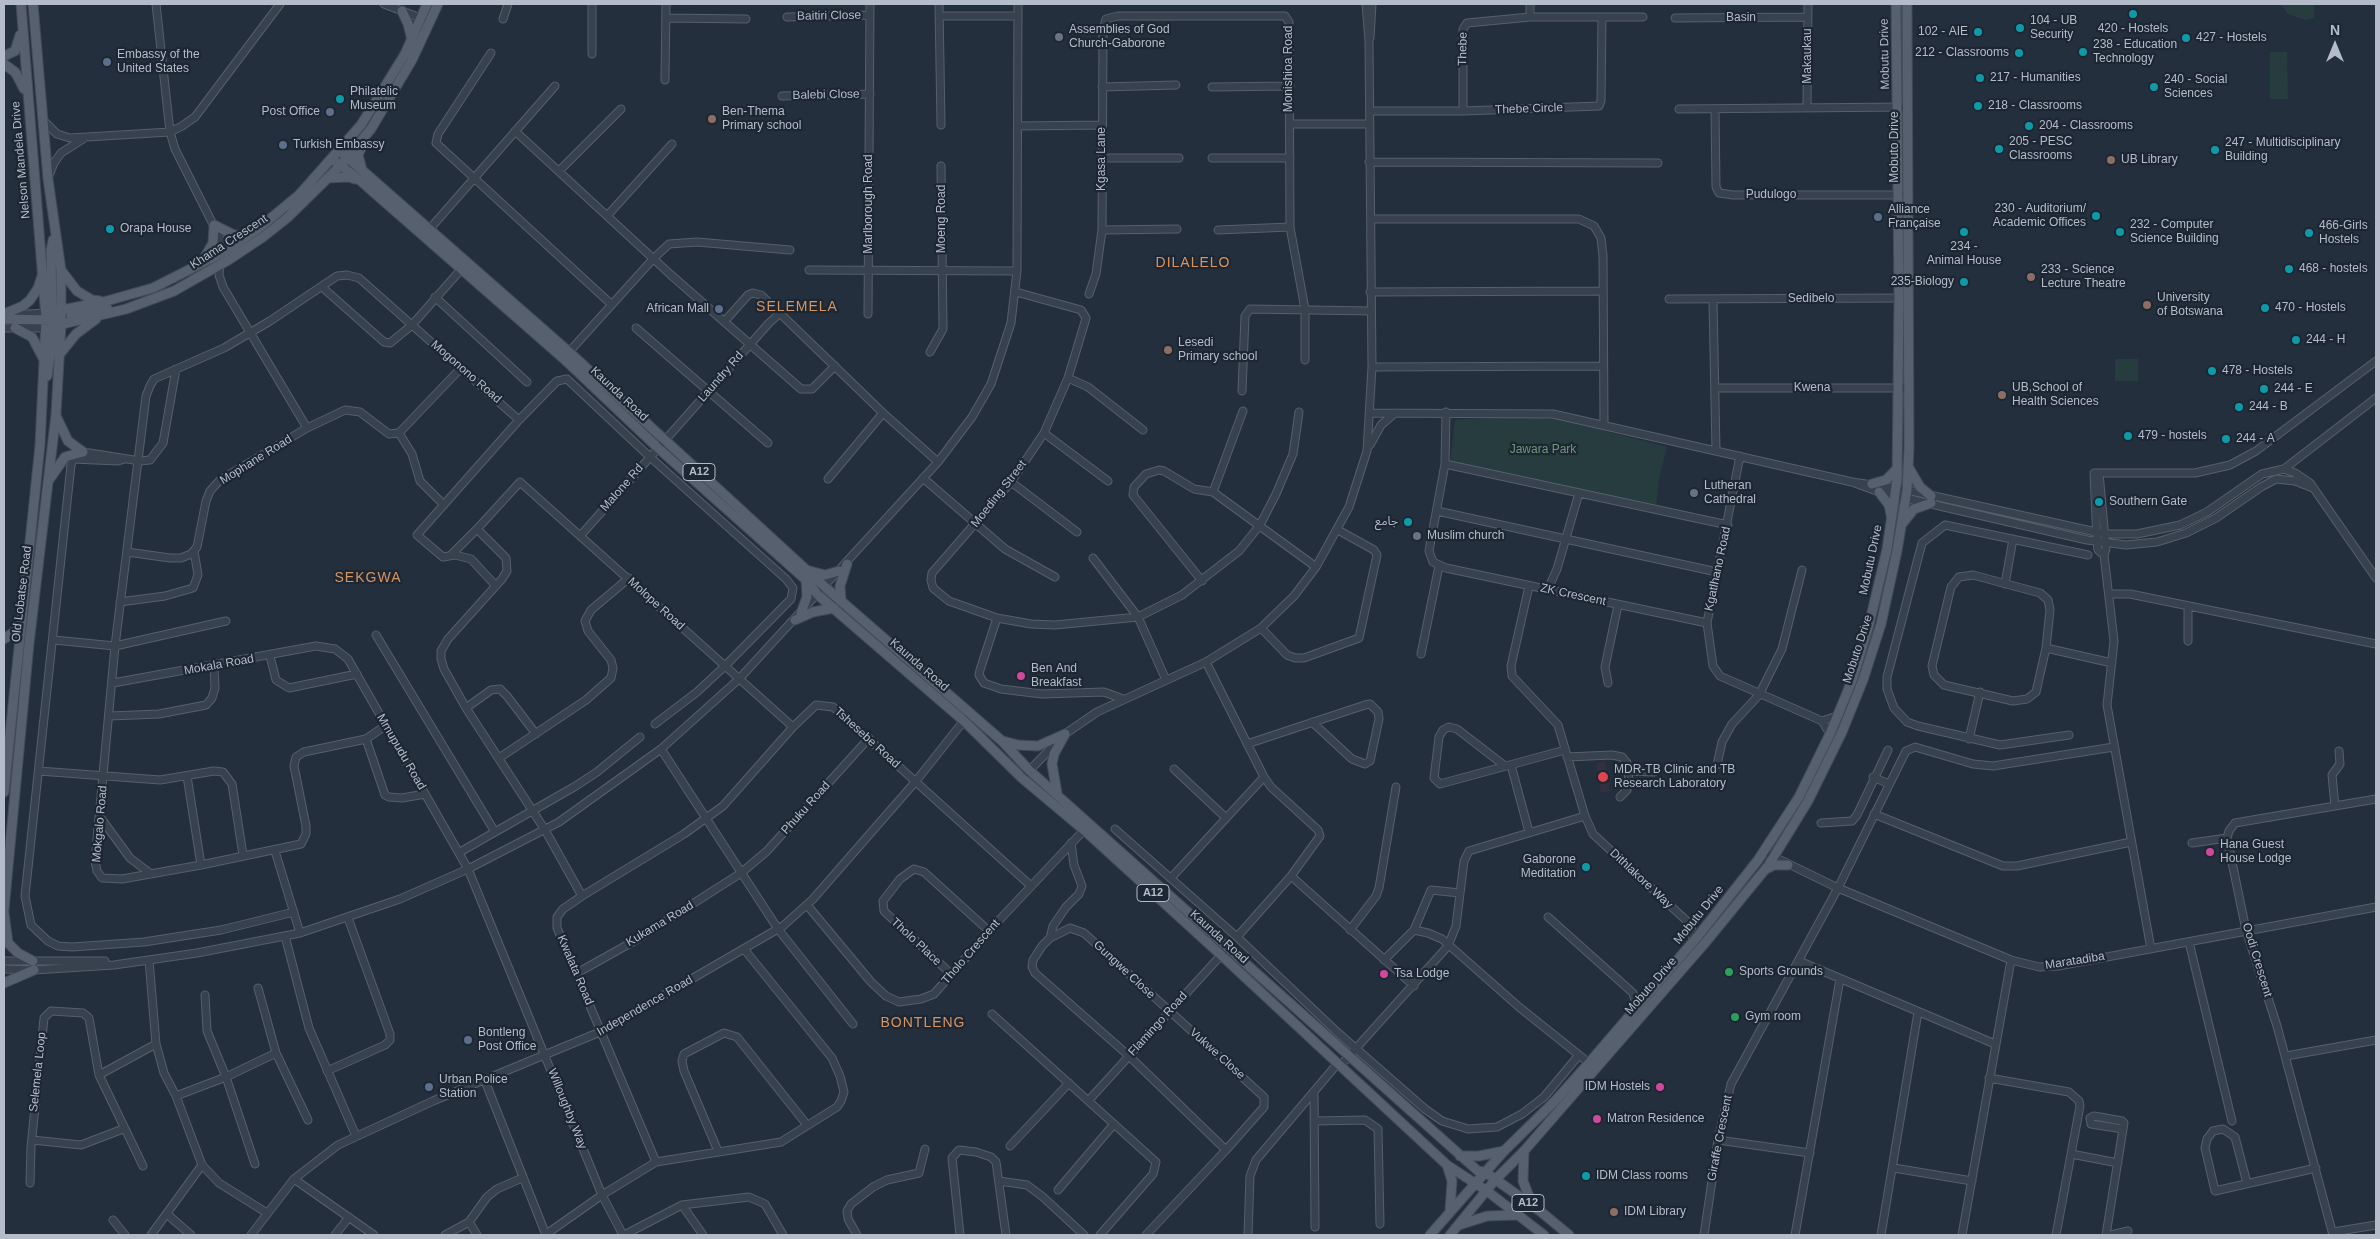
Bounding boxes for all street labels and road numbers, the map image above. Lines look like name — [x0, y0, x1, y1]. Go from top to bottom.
street label: Baitiri Close — [797, 8, 861, 24]
street label: Basin — [1726, 11, 1756, 25]
street label: Mobutu Drive — [1877, 18, 1893, 90]
street label: Monishioa Road — [1282, 26, 1296, 112]
street label: Makaukau — [1801, 28, 1815, 84]
street label: Thebe — [1456, 32, 1470, 66]
street label: Balebi Close — [792, 87, 860, 103]
street label: Nelson Mandela Drive — [9, 101, 33, 219]
street label: Thebe Circle — [1495, 101, 1563, 117]
street label: Mobuto Drive — [1888, 111, 1902, 183]
street label: Kgasa Lane — [1095, 127, 1109, 191]
street label: Marlborough Road — [862, 154, 876, 254]
street label: Moeng Road — [935, 185, 949, 253]
street label: Pudulogo — [1746, 188, 1796, 202]
street label: Khama Crescent — [188, 212, 270, 272]
street label: Sedibelo — [1788, 292, 1834, 306]
street label: Mogonono Road — [428, 337, 504, 407]
street label: Laundry Rd — [695, 349, 747, 405]
street label: Kaunda Road — [587, 364, 651, 424]
street label: Kwena — [1794, 381, 1830, 395]
street label: Mophane Road — [217, 432, 295, 488]
street label: Moeding Street — [968, 458, 1030, 530]
street label: Malone Rd — [598, 461, 646, 515]
road number: A12 — [683, 464, 715, 481]
street label: Mobutu Drive — [1857, 524, 1885, 596]
street label: Kgatlhano Road — [1702, 525, 1734, 613]
street label: Old Lobatse Road — [9, 545, 35, 643]
street label: Molope Road — [625, 575, 687, 633]
street label: ZK Crescent — [1539, 581, 1607, 609]
street label: Mobuto Drive — [1840, 613, 1876, 685]
street label: Kaunda Road — [887, 635, 951, 695]
street label: Mokala Road — [183, 652, 255, 678]
street label: Tshesebe Road — [831, 705, 903, 771]
street label: Mmupudu Road — [373, 711, 429, 793]
street label: Phuku Road — [779, 779, 833, 837]
street label: Mokgalo Road — [89, 785, 111, 863]
street label: Dithlakore Way — [1607, 846, 1675, 912]
street label: Mobutu Drive — [1671, 883, 1727, 947]
road number: A12 — [1137, 884, 1169, 901]
street label: Kukama Road — [624, 898, 696, 950]
street label: Kaunda Road — [1187, 907, 1251, 967]
street label: Tholo Place — [888, 915, 944, 969]
street label: Tholo Crescent — [939, 917, 1003, 987]
street label: Oodi Crescent — [2239, 921, 2275, 999]
street label: Kwalata Road — [554, 933, 596, 1007]
street label: Gungwe Close — [1090, 938, 1158, 1002]
street label: Maratadiba — [2044, 949, 2106, 973]
street label: Mobuto Drive — [1622, 954, 1680, 1018]
street label: Independence Road — [595, 973, 695, 1039]
street label: Flamingo Road — [1125, 989, 1191, 1059]
street label: Vukwe Close — [1186, 1025, 1248, 1083]
street label: Selemela Loop — [27, 1031, 49, 1113]
street label: Willoughby Way — [544, 1067, 590, 1151]
street label: Giraffe Crescent — [1705, 1094, 1735, 1182]
road number: A12 — [1512, 1194, 1544, 1212]

